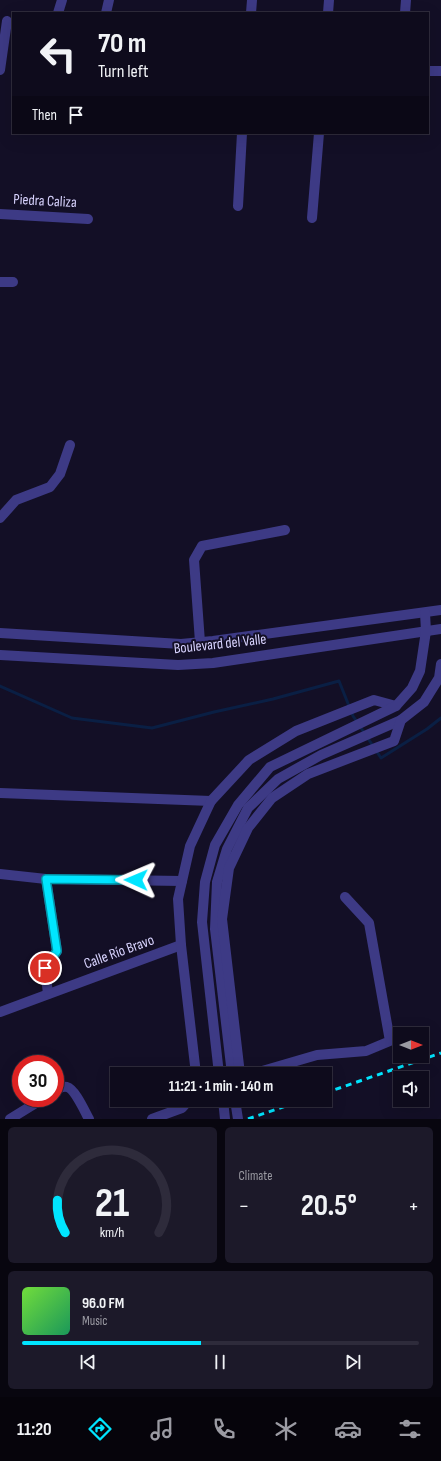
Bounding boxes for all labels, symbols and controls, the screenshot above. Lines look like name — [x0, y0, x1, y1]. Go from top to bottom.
text: 70 m — [98, 27, 146, 60]
icon: left — [32, 28, 84, 80]
text: Turn left — [98, 61, 149, 82]
icon: arrive — [65, 104, 87, 126]
text: Then — [32, 106, 57, 125]
street label: Piedra Caliza — [13, 190, 77, 212]
street label: Boulevard del Valle — [173, 630, 267, 658]
position arrow — [115, 859, 157, 901]
street label: Calle Río Bravo — [81, 931, 157, 973]
pin — [28, 951, 62, 985]
icon: arrive — [34, 957, 56, 979]
north arrow — [393, 1027, 429, 1063]
map controls — [393, 1027, 429, 1107]
speed limit sign: 30 — [12, 1055, 64, 1107]
button: sound — [393, 1071, 429, 1107]
text: 11:21 · 1 min · 140 m — [169, 1077, 273, 1096]
text: Climate — [239, 1168, 272, 1184]
text: 21 — [95, 1179, 130, 1228]
text: 20.5° — [301, 1188, 357, 1224]
text: − — [239, 1193, 249, 1220]
text: + — [408, 1193, 419, 1220]
text: km/h — [100, 1224, 125, 1241]
text: 96.0 FM — [82, 1294, 124, 1313]
text: Music — [82, 1313, 107, 1329]
icon: previous — [77, 1351, 99, 1373]
icon: pause — [209, 1351, 231, 1373]
icon: next — [342, 1351, 364, 1373]
icon: directions — [86, 1415, 114, 1443]
icon: music — [148, 1415, 176, 1443]
icon: phone — [210, 1415, 238, 1443]
icon: climate — [272, 1415, 300, 1443]
icon: car — [334, 1415, 362, 1443]
icon: filters — [396, 1415, 424, 1443]
text: 11:20 — [17, 1419, 52, 1440]

